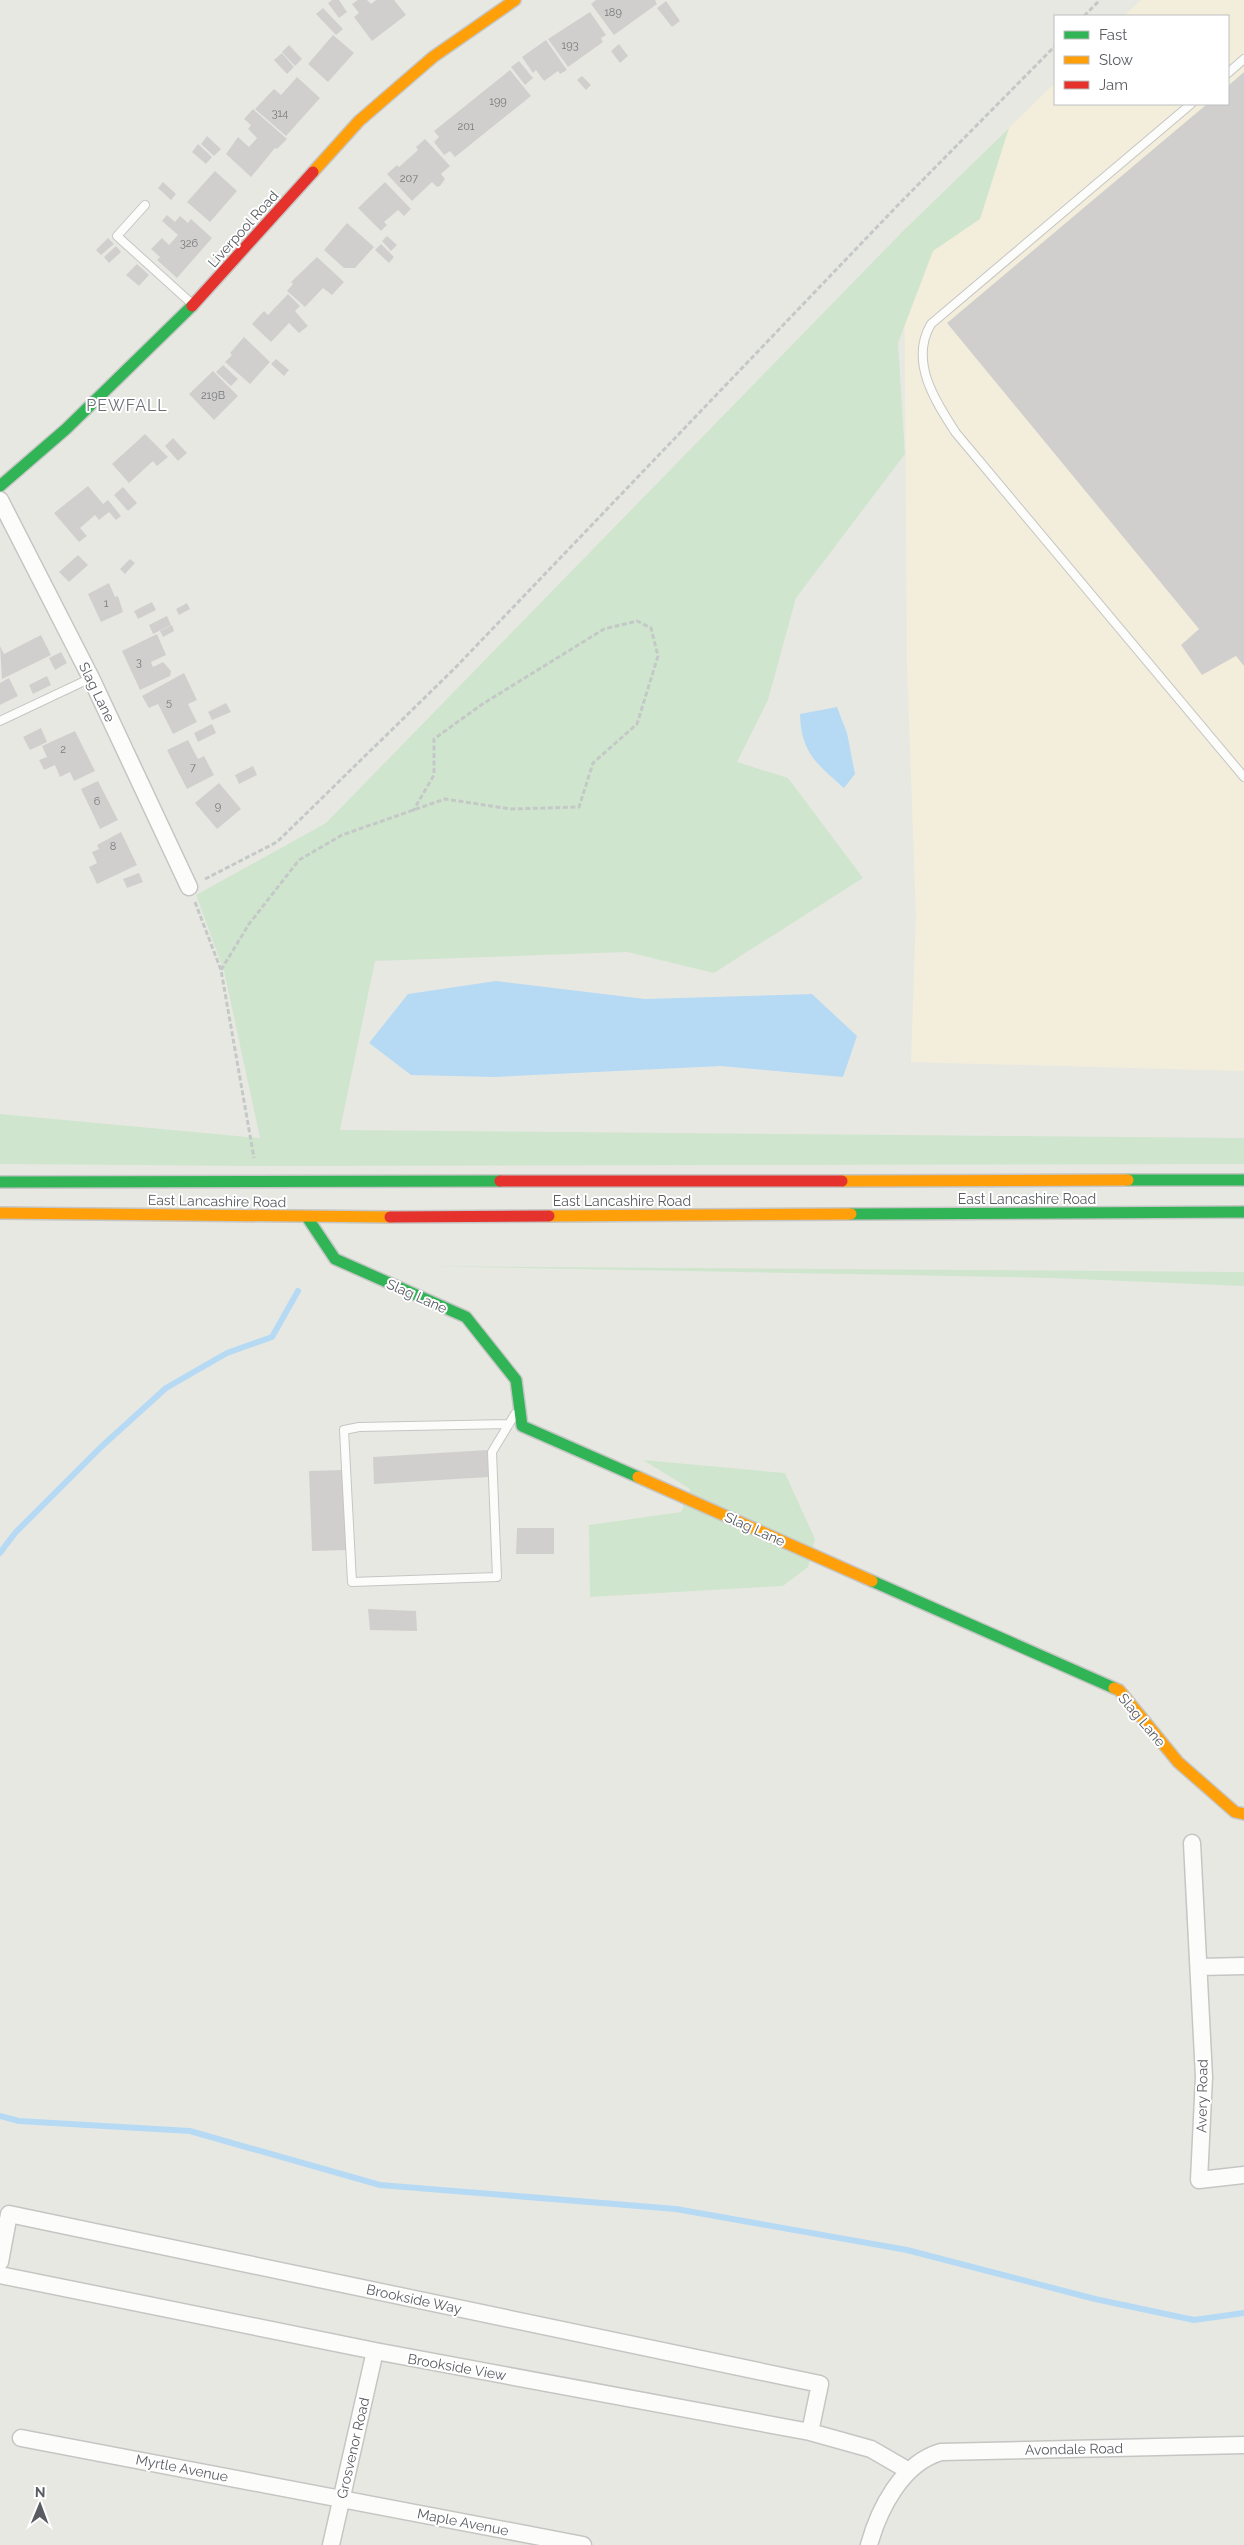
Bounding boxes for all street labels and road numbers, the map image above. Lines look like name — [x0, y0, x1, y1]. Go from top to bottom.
street label: Liverpool Road — [204, 187, 282, 271]
street label: Slag Lane — [76, 660, 118, 724]
street label: East Lancashire Road — [958, 1191, 1096, 1207]
street label: East Lancashire Road — [148, 1192, 286, 1210]
street label: East Lancashire Road — [553, 1193, 691, 1209]
street label: Slag Lane — [384, 1276, 450, 1316]
street label: Slag Lane — [722, 1509, 788, 1549]
street label: Slag Lane — [1115, 1690, 1169, 1750]
street label: Avery Road — [1193, 2059, 1211, 2133]
street label: Brookside Way — [365, 2281, 463, 2317]
street label: Brookside View — [406, 2350, 508, 2384]
street label: Grosvenor Road — [334, 2396, 372, 2500]
street label: Avondale Road — [1025, 2440, 1123, 2458]
street label: Myrtle Avenue — [134, 2451, 230, 2485]
street label: Maple Avenue — [416, 2505, 510, 2539]

